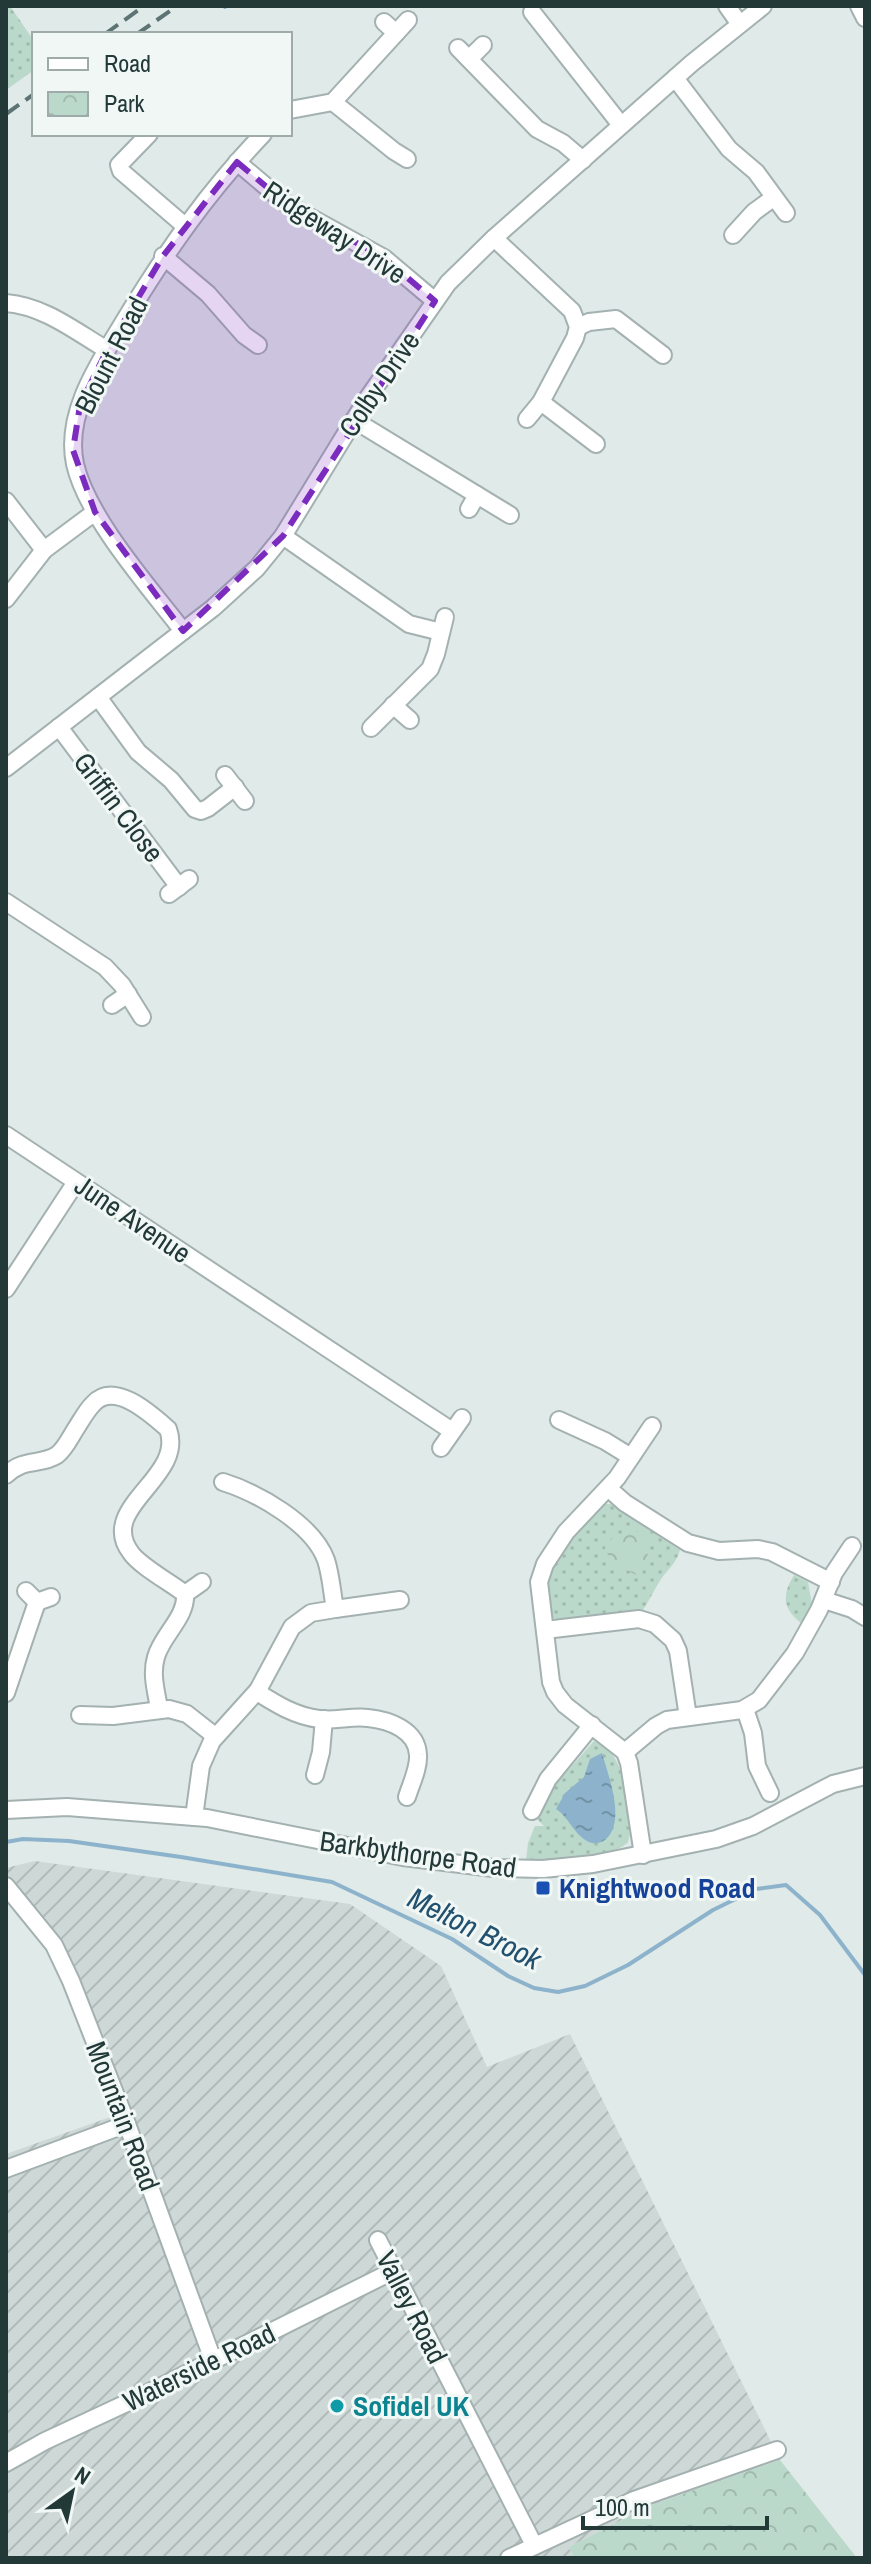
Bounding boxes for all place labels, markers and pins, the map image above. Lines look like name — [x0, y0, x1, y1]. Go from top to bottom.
place label: Knightwood Road — [559, 1869, 755, 1907]
marker: Knightwood Road — [534, 1879, 552, 1897]
place label: Sofidel UK — [353, 2387, 470, 2425]
marker: Sofidel UK — [328, 2397, 346, 2415]

